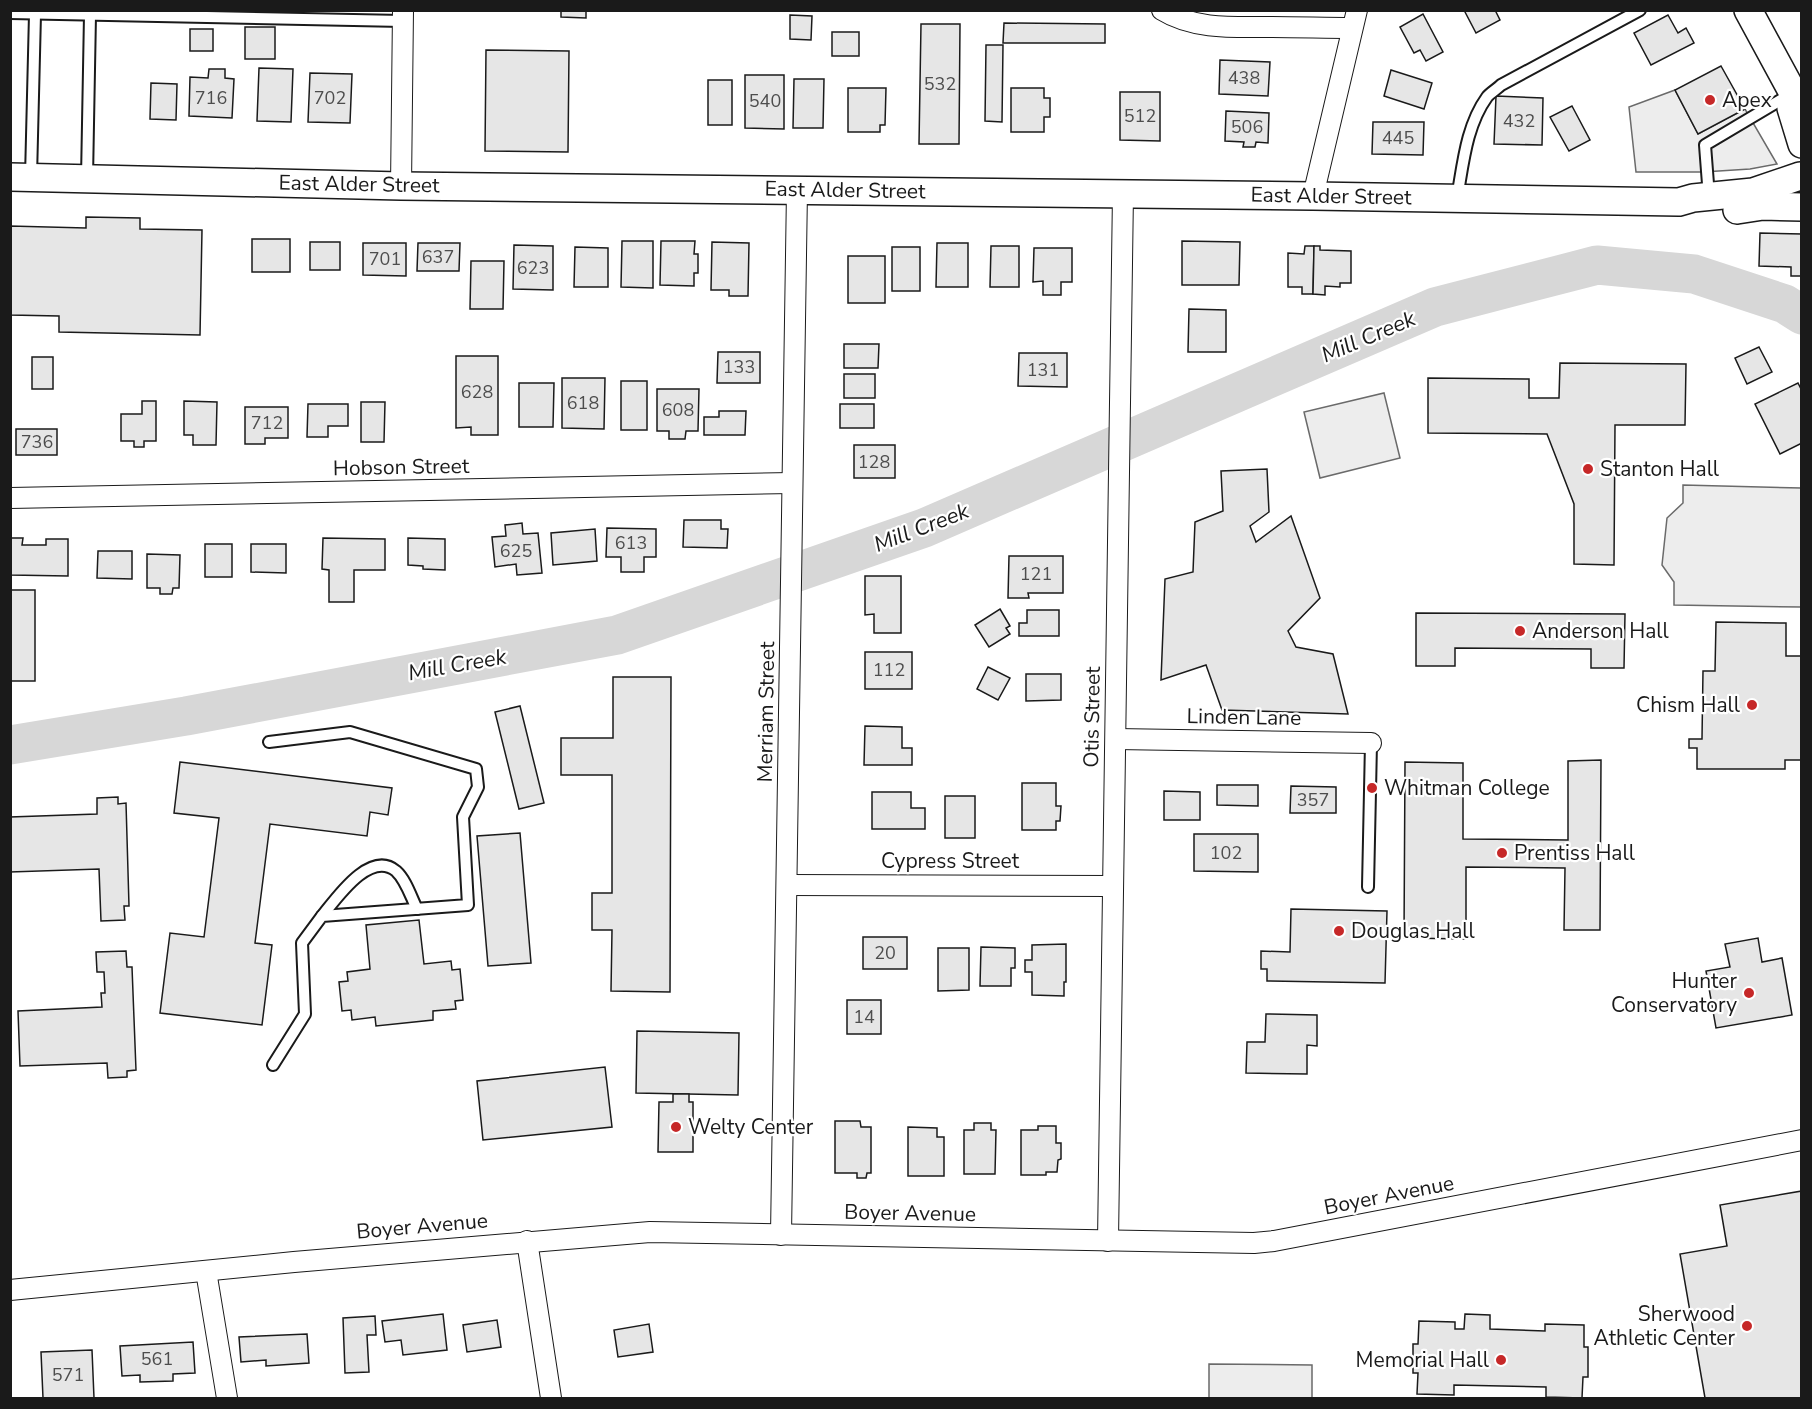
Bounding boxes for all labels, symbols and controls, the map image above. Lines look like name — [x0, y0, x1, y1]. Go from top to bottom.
house number: 438 — [1228, 66, 1260, 90]
house number: 532 — [924, 72, 956, 96]
house number: 716 — [195, 86, 227, 110]
house number: 702 — [314, 86, 346, 110]
place label: Apex — [1722, 86, 1772, 114]
house number: 540 — [749, 89, 781, 113]
marker: Apex — [1703, 93, 1717, 107]
house number: 512 — [1124, 104, 1156, 128]
house number: 432 — [1503, 109, 1535, 133]
house number: 506 — [1231, 115, 1263, 139]
house number: 445 — [1382, 126, 1414, 150]
street label: East Alder Street — [278, 169, 440, 199]
street label: East Alder Street — [764, 175, 926, 205]
street label: East Alder Street — [1250, 181, 1412, 211]
house number: 637 — [422, 245, 454, 269]
house number: 701 — [369, 247, 401, 271]
house number: 623 — [517, 256, 549, 280]
water label: Mill Creek — [1317, 303, 1421, 370]
house number: 133 — [723, 355, 755, 379]
house number: 131 — [1027, 358, 1059, 382]
house number: 628 — [461, 380, 493, 404]
house number: 618 — [567, 391, 599, 415]
house number: 608 — [662, 398, 694, 422]
house number: 712 — [251, 411, 283, 435]
house number: 736 — [21, 430, 53, 454]
house number: 128 — [858, 450, 890, 474]
street label: Hobson Street — [333, 452, 470, 482]
place label: Stanton Hall — [1600, 455, 1720, 483]
marker: Stanton Hall — [1581, 462, 1595, 476]
water label: Mill Creek — [870, 496, 974, 560]
house number: 613 — [615, 531, 647, 555]
house number: 625 — [500, 539, 532, 563]
house number: 121 — [1020, 562, 1052, 586]
place label: Anderson Hall — [1532, 617, 1669, 645]
marker: Anderson Hall — [1513, 624, 1527, 638]
water label: Mill Creek — [406, 641, 510, 688]
street label: Merriam Street — [751, 641, 781, 783]
house number: 112 — [873, 658, 905, 682]
street label: Otis Street — [1077, 666, 1107, 768]
place label: Chism Hall — [1636, 691, 1741, 719]
marker: Chism Hall — [1745, 698, 1759, 712]
street label: Linden Lane — [1186, 702, 1302, 732]
place label: Whitman College — [1384, 774, 1550, 802]
marker: Whitman College — [1365, 781, 1379, 795]
house number: 357 — [1297, 788, 1329, 812]
place label: Prentiss Hall — [1514, 839, 1636, 867]
house number: 102 — [1210, 841, 1242, 865]
marker: Prentiss Hall — [1495, 846, 1509, 860]
street label: Cypress Street — [881, 847, 1020, 875]
place label: Douglas Hall — [1351, 917, 1476, 945]
marker: Douglas Hall — [1332, 924, 1346, 938]
house number: 20 — [874, 941, 896, 965]
place label: Hunter Conservatory — [1611, 967, 1737, 1019]
marker: Hunter Conservatory — [1742, 986, 1756, 1000]
house number: 14 — [853, 1005, 875, 1029]
place label: Welty Center — [688, 1113, 814, 1141]
marker: Welty Center — [669, 1120, 683, 1134]
street label: Boyer Avenue — [1322, 1169, 1456, 1221]
street label: Boyer Avenue — [844, 1198, 976, 1228]
street label: Boyer Avenue — [355, 1206, 489, 1246]
place label: Sherwood Athletic Center — [1594, 1300, 1735, 1352]
marker: Sherwood Athletic Center — [1740, 1319, 1754, 1333]
place label: Memorial Hall — [1356, 1346, 1490, 1374]
house number: 561 — [141, 1347, 173, 1371]
marker: Memorial Hall — [1494, 1353, 1508, 1367]
house number: 571 — [52, 1363, 84, 1387]

